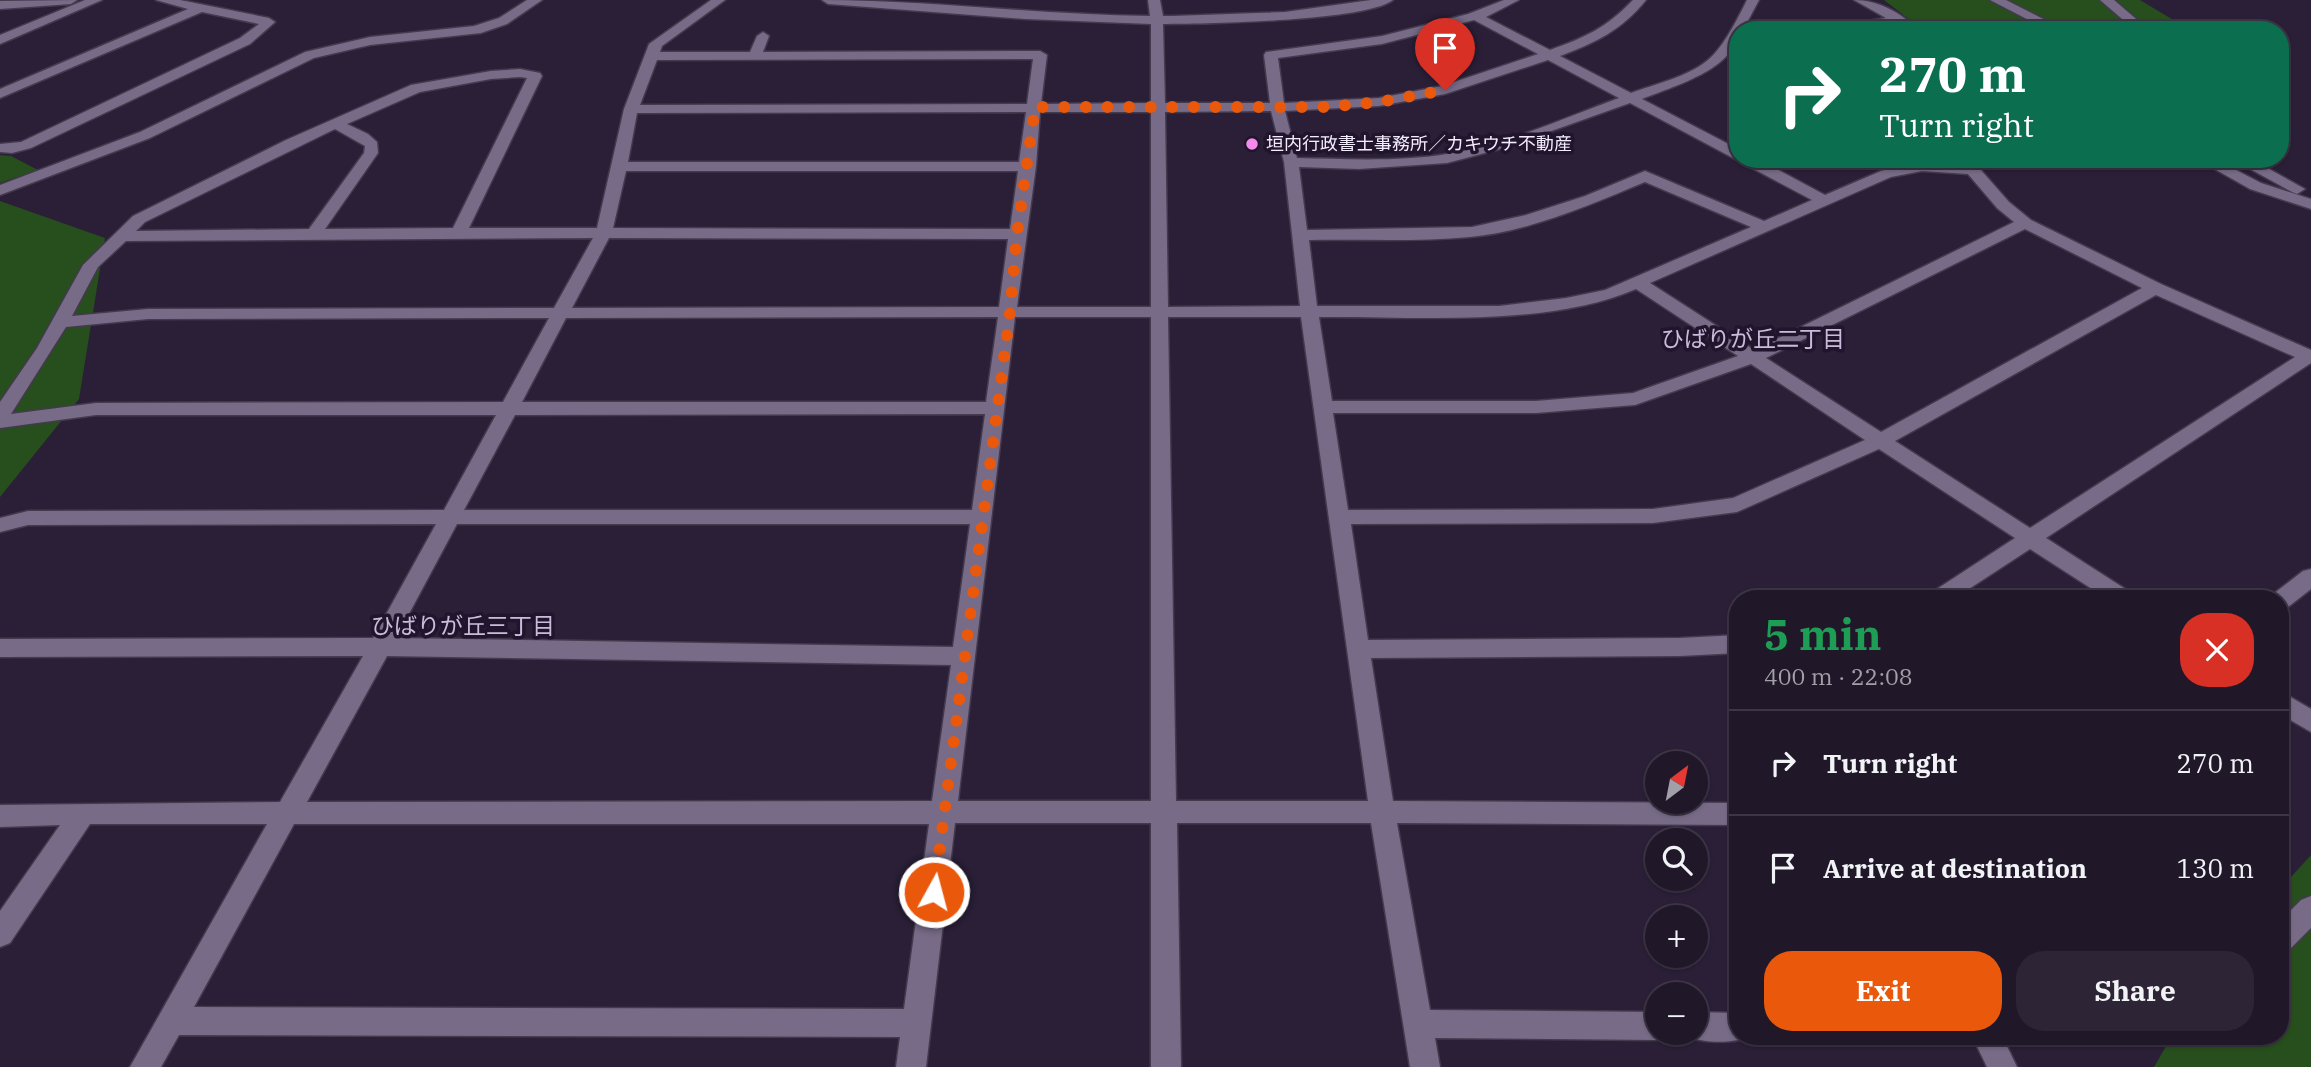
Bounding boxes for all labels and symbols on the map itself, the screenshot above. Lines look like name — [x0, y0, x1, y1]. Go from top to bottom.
pin — [1415, 18, 1475, 90]
place label: 垣内行政書士事務所／カキウチ不動産 — [1266, 132, 1572, 155]
marker: 垣内行政書士事務所／カキウチ不動産 — [1244, 136, 1260, 152]
district label: ひばりが丘二丁目 — [1661, 323, 1845, 353]
district label: ひばりが丘三丁目 — [371, 610, 555, 640]
north arrow — [1645, 751, 1708, 814]
position arrow — [897, 855, 971, 929]

